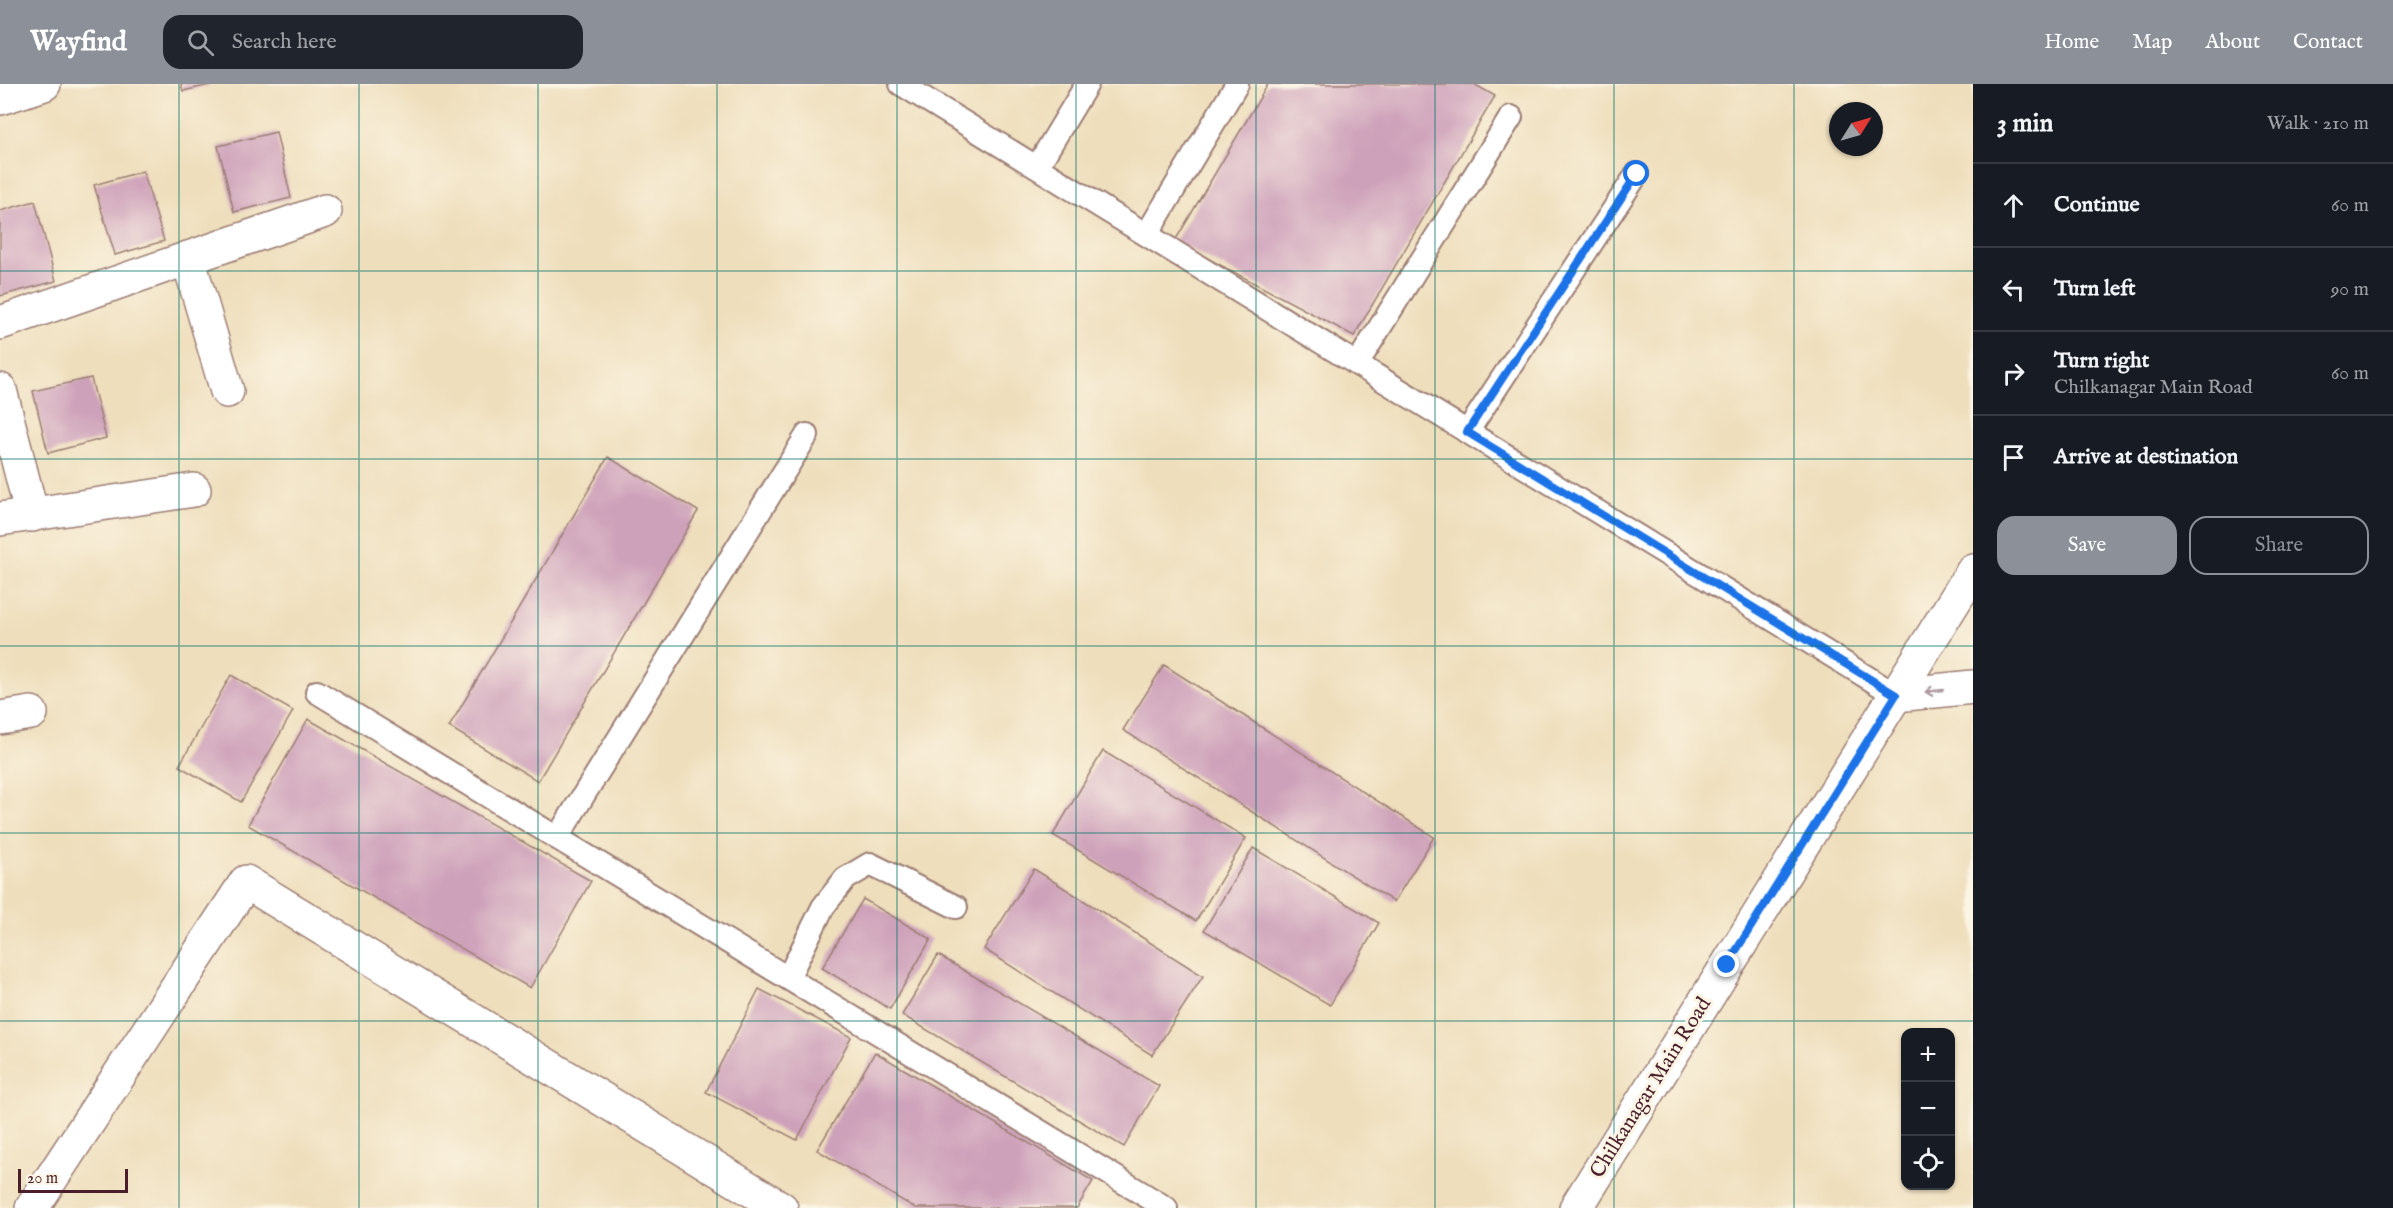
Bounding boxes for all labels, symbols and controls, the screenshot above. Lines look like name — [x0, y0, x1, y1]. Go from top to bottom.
search box — [163, 15, 583, 69]
text: Wayfind — [30, 25, 127, 60]
icon: search — [184, 26, 217, 59]
text: Search here — [232, 28, 337, 56]
text: Home — [2044, 29, 2099, 56]
text: Map — [2132, 29, 2172, 56]
text: About — [2205, 29, 2260, 56]
text: Contact — [2293, 29, 2363, 56]
north arrow — [1829, 102, 1883, 156]
text: 3 min — [1997, 107, 2053, 140]
text: Walk · 210 m — [2267, 111, 2369, 136]
route start — [1623, 160, 1649, 186]
icon: ahead — [1997, 189, 2030, 222]
text: Continue — [2054, 191, 2140, 219]
text: 60 m — [2331, 193, 2369, 218]
icon: left — [1997, 273, 2030, 306]
text: Turn left — [2054, 275, 2136, 303]
text: 90 m — [2331, 277, 2369, 302]
text: Turn right — [2054, 347, 2149, 375]
icon: right — [1997, 357, 2030, 390]
text: 60 m — [2331, 361, 2369, 386]
text: Chilkanagar Main Road — [2054, 375, 2253, 400]
icon: arrive — [1997, 441, 2030, 474]
text: Arrive at destination — [2054, 443, 2238, 471]
button: Save — [1997, 516, 2177, 575]
button: Share — [2189, 516, 2369, 575]
one-way arrow — [1925, 686, 1945, 697]
route end — [1713, 951, 1739, 977]
street label: Chilkanagar Main Road — [1584, 992, 1718, 1184]
map controls — [1901, 1028, 1955, 1190]
button: + — [1901, 1028, 1955, 1082]
button: − — [1901, 1082, 1955, 1136]
button: locate — [1901, 1136, 1955, 1190]
scale bar — [18, 1166, 128, 1194]
text: 20 m — [27, 1169, 58, 1189]

